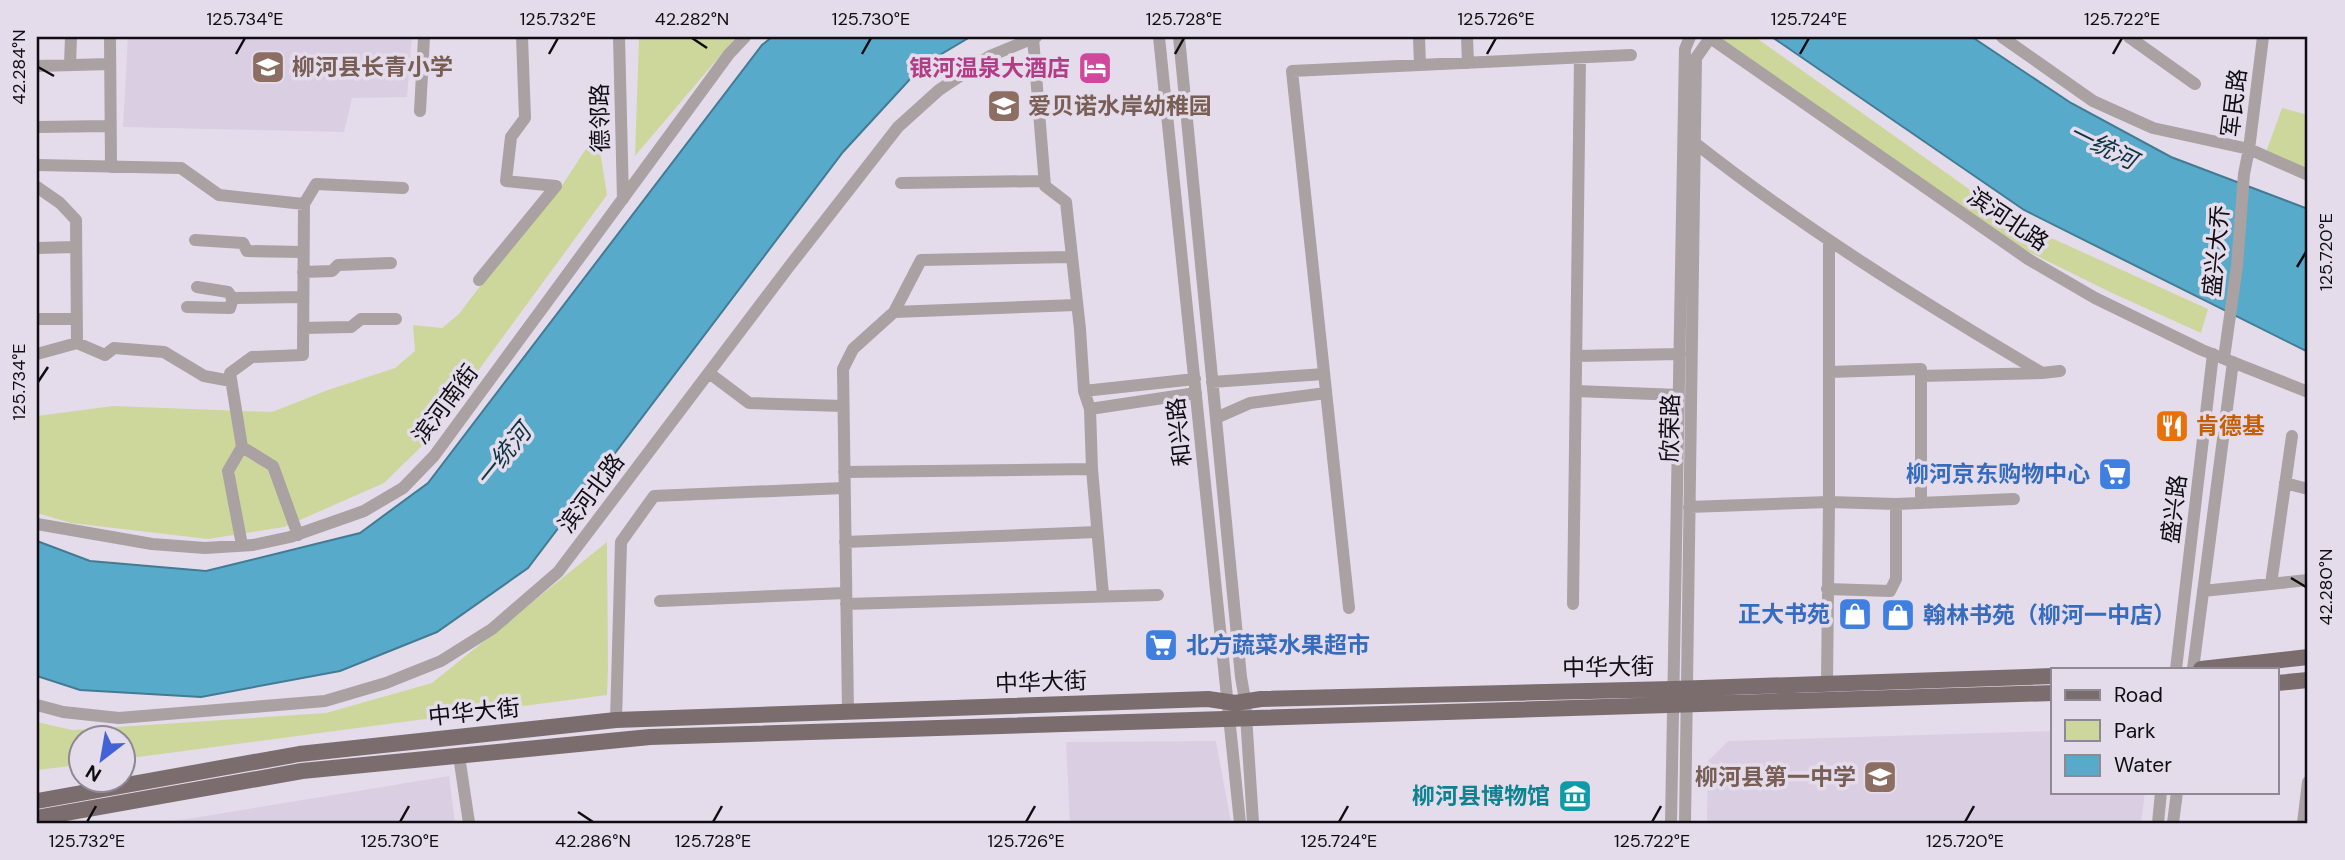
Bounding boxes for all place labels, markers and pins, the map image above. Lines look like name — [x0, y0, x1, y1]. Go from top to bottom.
school or university icon: 柳河县长青小学 — [249, 48, 287, 86]
hotel icon: 银河温泉大酒店 — [1076, 49, 1114, 87]
place label: 柳河县长青小学 — [292, 52, 453, 82]
place label: 银河温泉大酒店 — [909, 53, 1070, 83]
school or university icon: 爱贝诺水岸幼稚园 — [985, 87, 1023, 125]
place label: 爱贝诺水岸幼稚园 — [1028, 91, 1212, 121]
restaurant icon: 肯德基 — [2153, 407, 2191, 445]
place label: 肯德基 — [2196, 411, 2265, 441]
supermarket icon: 柳河京东购物中心 — [2096, 455, 2134, 493]
place label: 柳河京东购物中心 — [1906, 459, 2090, 489]
shop icon: 正大书苑 — [1836, 595, 1874, 633]
shop icon: 翰林书苑（柳河一中店） — [1879, 596, 1917, 634]
place label: 正大书苑 — [1738, 599, 1830, 629]
place label: 翰林书苑（柳河一中店） — [1923, 600, 2176, 630]
supermarket icon: 北方蔬菜水果超市 — [1142, 626, 1180, 664]
place label: 北方蔬菜水果超市 — [1186, 630, 1370, 660]
school or university icon: 柳河县第一中学 — [1861, 758, 1899, 796]
place label: 柳河县第一中学 — [1695, 762, 1856, 792]
museum icon: 柳河县博物馆 — [1556, 777, 1594, 815]
place label: 柳河县博物馆 — [1412, 781, 1550, 811]

